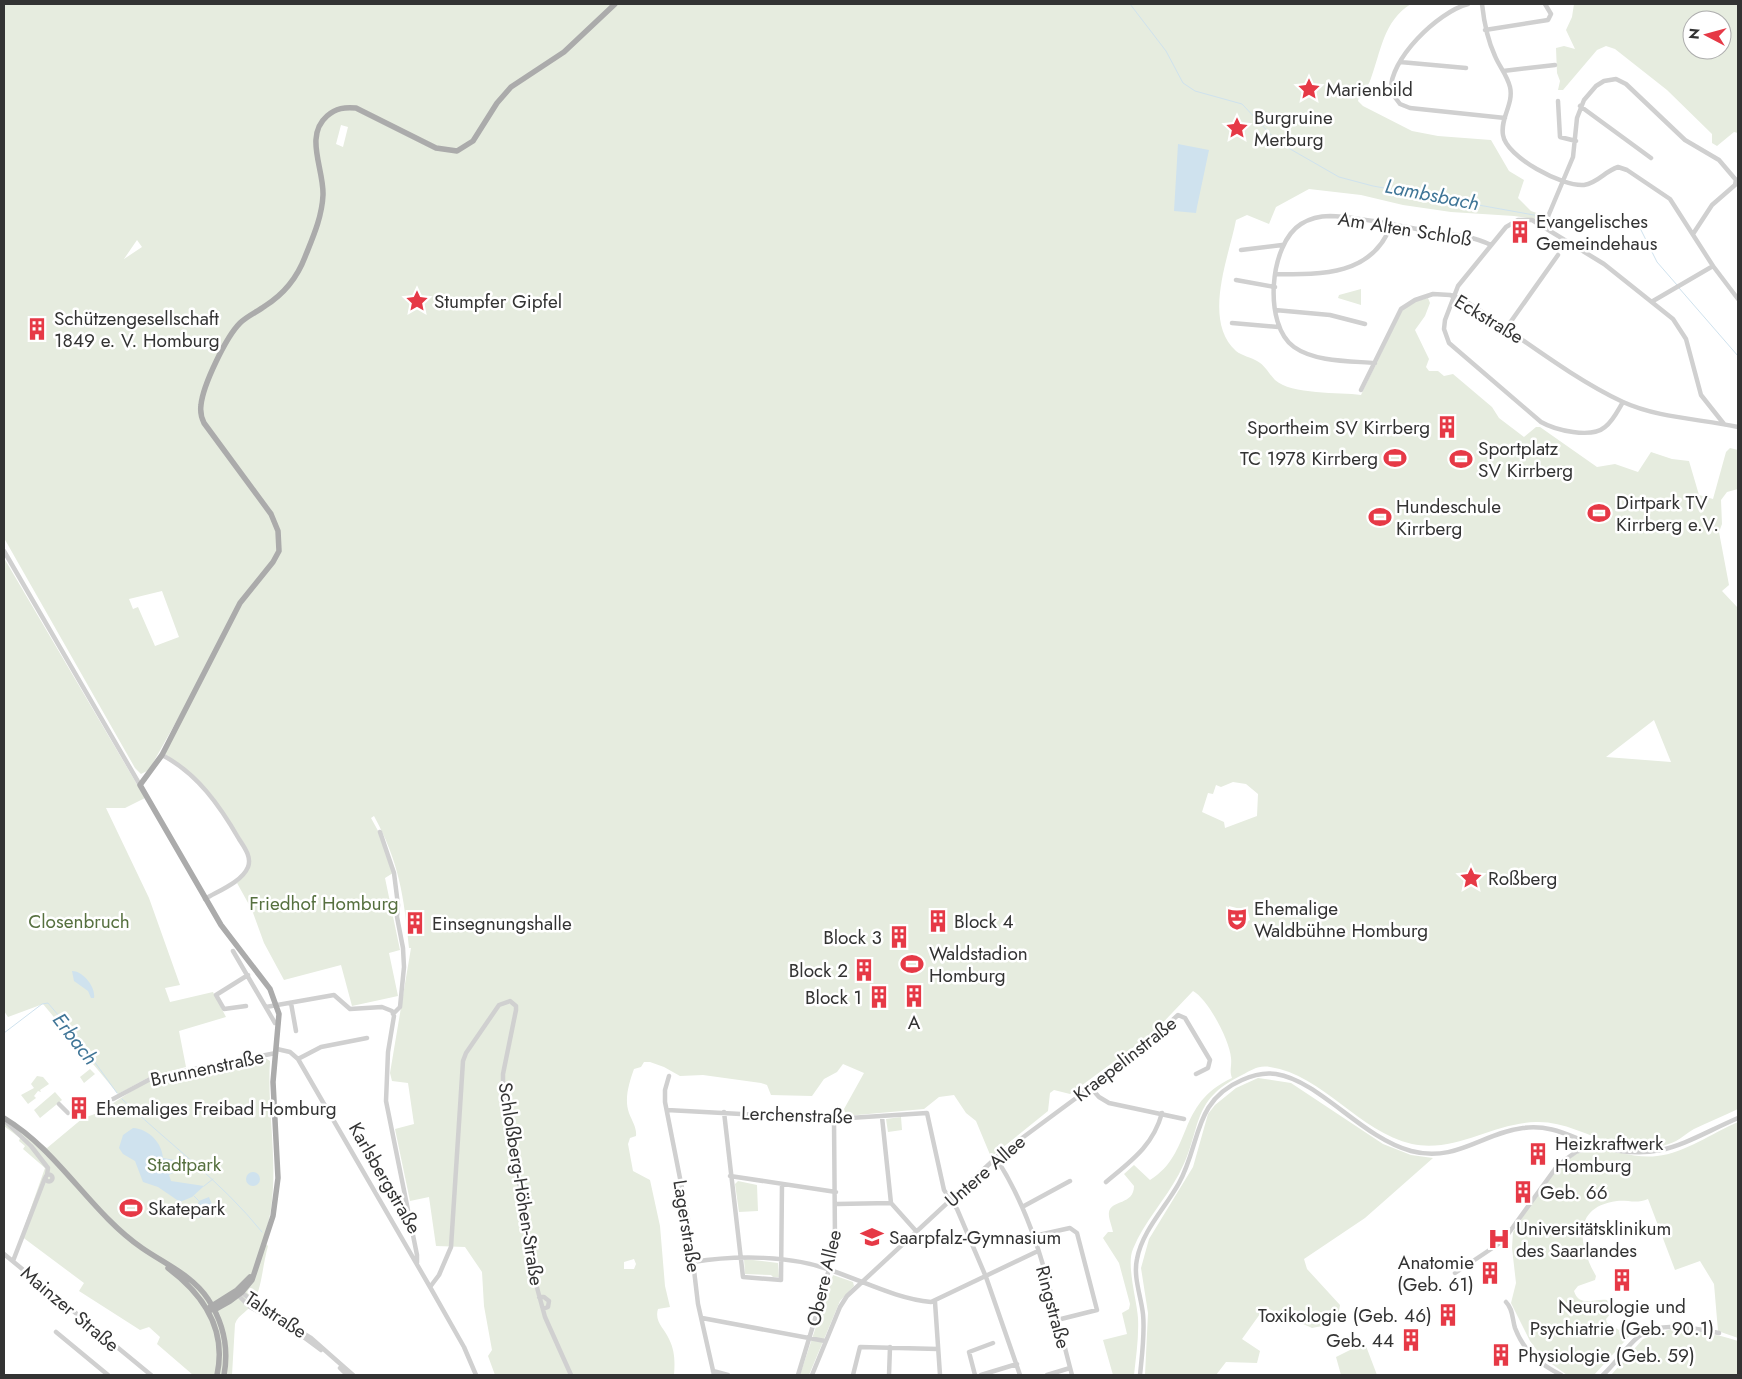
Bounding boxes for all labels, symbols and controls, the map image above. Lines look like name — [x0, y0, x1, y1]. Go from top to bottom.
north arrow — [1682, 10, 1732, 60]
text: N — [1684, 27, 1705, 40]
place icon: Marienbild — [1296, 76, 1322, 102]
place label: Marienbild — [1326, 76, 1413, 103]
place label: Burgruine Merburg — [1254, 104, 1333, 153]
place icon: Burgruine Merburg — [1224, 115, 1250, 141]
water label: Lambsbach — [1382, 172, 1482, 218]
street label: Am Alten Schloß — [1336, 205, 1474, 253]
place label: Evangelisches Gemeindehaus — [1536, 208, 1658, 257]
building icon: Evangelisches Gemeindehaus — [1507, 219, 1533, 245]
place icon: Stumpfer Gipfel — [404, 288, 430, 314]
place label: Stumpfer Gipfel — [434, 288, 562, 315]
street label: Eckstraße — [1449, 288, 1529, 350]
place label: Schützengesellschaft 1849 e. V. Homburg — [54, 305, 220, 354]
building icon: Schützengesellschaft 1849 e. V. Homburg — [24, 316, 50, 342]
place label: Sportheim SV Kirrberg — [1247, 414, 1430, 441]
building icon: Sportheim SV Kirrberg — [1434, 414, 1460, 440]
place label: Sportplatz SV Kirrberg — [1478, 435, 1573, 484]
place label: TC 1978 Kirrberg — [1240, 445, 1378, 472]
sports icon: TC 1978 Kirrberg — [1382, 445, 1408, 471]
sports icon: Sportplatz SV Kirrberg — [1448, 446, 1474, 472]
place label: Dirtpark TV Kirrberg e.V. — [1616, 489, 1719, 538]
place label: Hundeschule Kirrberg — [1396, 493, 1501, 542]
sports icon: Dirtpark TV Kirrberg e.V. — [1586, 500, 1612, 526]
sports icon: Hundeschule Kirrberg — [1367, 504, 1393, 530]
place icon: Roßberg — [1458, 865, 1484, 891]
place label: Roßberg — [1488, 865, 1557, 892]
park label: Friedhof Homburg — [249, 890, 399, 917]
place label: Ehemalige Waldbühne Homburg — [1254, 895, 1428, 944]
theatre icon: Ehemalige Waldbühne Homburg — [1224, 906, 1250, 932]
park label: Closenbruch — [28, 908, 130, 935]
building icon: Block 4 — [925, 908, 951, 934]
place label: Block 4 — [954, 908, 1014, 935]
building icon: Einsegnungshalle — [402, 910, 428, 936]
place label: Einsegnungshalle — [432, 910, 572, 937]
place label: Block 3 — [823, 924, 882, 951]
building icon: Block 3 — [886, 924, 912, 950]
place label: Waldstadion Homburg — [929, 940, 1028, 989]
sports icon: Waldstadion Homburg — [899, 951, 925, 977]
place label: Block 2 — [789, 957, 848, 984]
building icon: Block 2 — [851, 957, 877, 983]
building icon: A — [901, 983, 927, 1009]
place label: Block 1 — [805, 984, 862, 1011]
building icon: Block 1 — [866, 984, 892, 1010]
water label: Erbach — [45, 1007, 105, 1071]
place label: A — [908, 1009, 921, 1036]
street label: Kraepelinstraße — [1068, 1010, 1183, 1108]
street label: Brunnenstraße — [148, 1043, 266, 1093]
street label: Schloßberg-Höhen-Straße — [492, 1080, 550, 1288]
building icon: Ehemaliges Freibad Homburg — [66, 1095, 92, 1121]
place label: Ehemaliges Freibad Homburg — [96, 1095, 337, 1122]
street label: Lerchenstraße — [741, 1100, 854, 1130]
street label: Karlsbergstraße — [342, 1117, 428, 1239]
street label: Untere Allee — [939, 1128, 1031, 1214]
place label: Heizkraftwerk Homburg — [1555, 1130, 1664, 1179]
building icon: Heizkraftwerk Homburg — [1525, 1141, 1551, 1167]
park label: Stadtpark — [147, 1151, 222, 1178]
street label: Lagerstraße — [666, 1178, 708, 1274]
building icon: Geb. 66 — [1510, 1179, 1536, 1205]
place label: Geb. 66 — [1540, 1179, 1608, 1206]
sports icon: Skatepark — [118, 1195, 144, 1221]
place label: Skatepark — [148, 1195, 226, 1222]
place label: Universitätsklinikum des Saarlandes — [1516, 1215, 1671, 1264]
school or university icon: Saarpfalz-Gymnasium — [859, 1224, 885, 1250]
place label: Saarpfalz-Gymnasium — [889, 1224, 1061, 1251]
hospital icon: Universitätsklinikum des Saarlandes — [1486, 1226, 1512, 1252]
street label: Obere Allee — [800, 1227, 848, 1329]
place label: Anatomie (Geb. 61) — [1397, 1249, 1474, 1298]
street label: Mainzer Straße — [15, 1260, 125, 1358]
building icon: Anatomie (Geb. 61) — [1477, 1260, 1503, 1286]
street label: Ringstraße — [1029, 1263, 1077, 1352]
building icon: Neurologie und Psychiatrie (Geb. 90.1) — [1609, 1267, 1635, 1293]
street label: Talstraße — [240, 1285, 312, 1345]
place label: Neurologie und Psychiatrie (Geb. 90.1) — [1530, 1293, 1714, 1342]
place label: Toxikologie (Geb. 46) — [1258, 1302, 1432, 1329]
building icon: Toxikologie (Geb. 46) — [1435, 1302, 1461, 1328]
place label: Geb. 44 — [1326, 1327, 1394, 1354]
building icon: Geb. 44 — [1398, 1327, 1424, 1353]
building icon: Physiologie (Geb. 59) — [1488, 1342, 1514, 1368]
place label: Physiologie (Geb. 59) — [1518, 1342, 1695, 1369]

